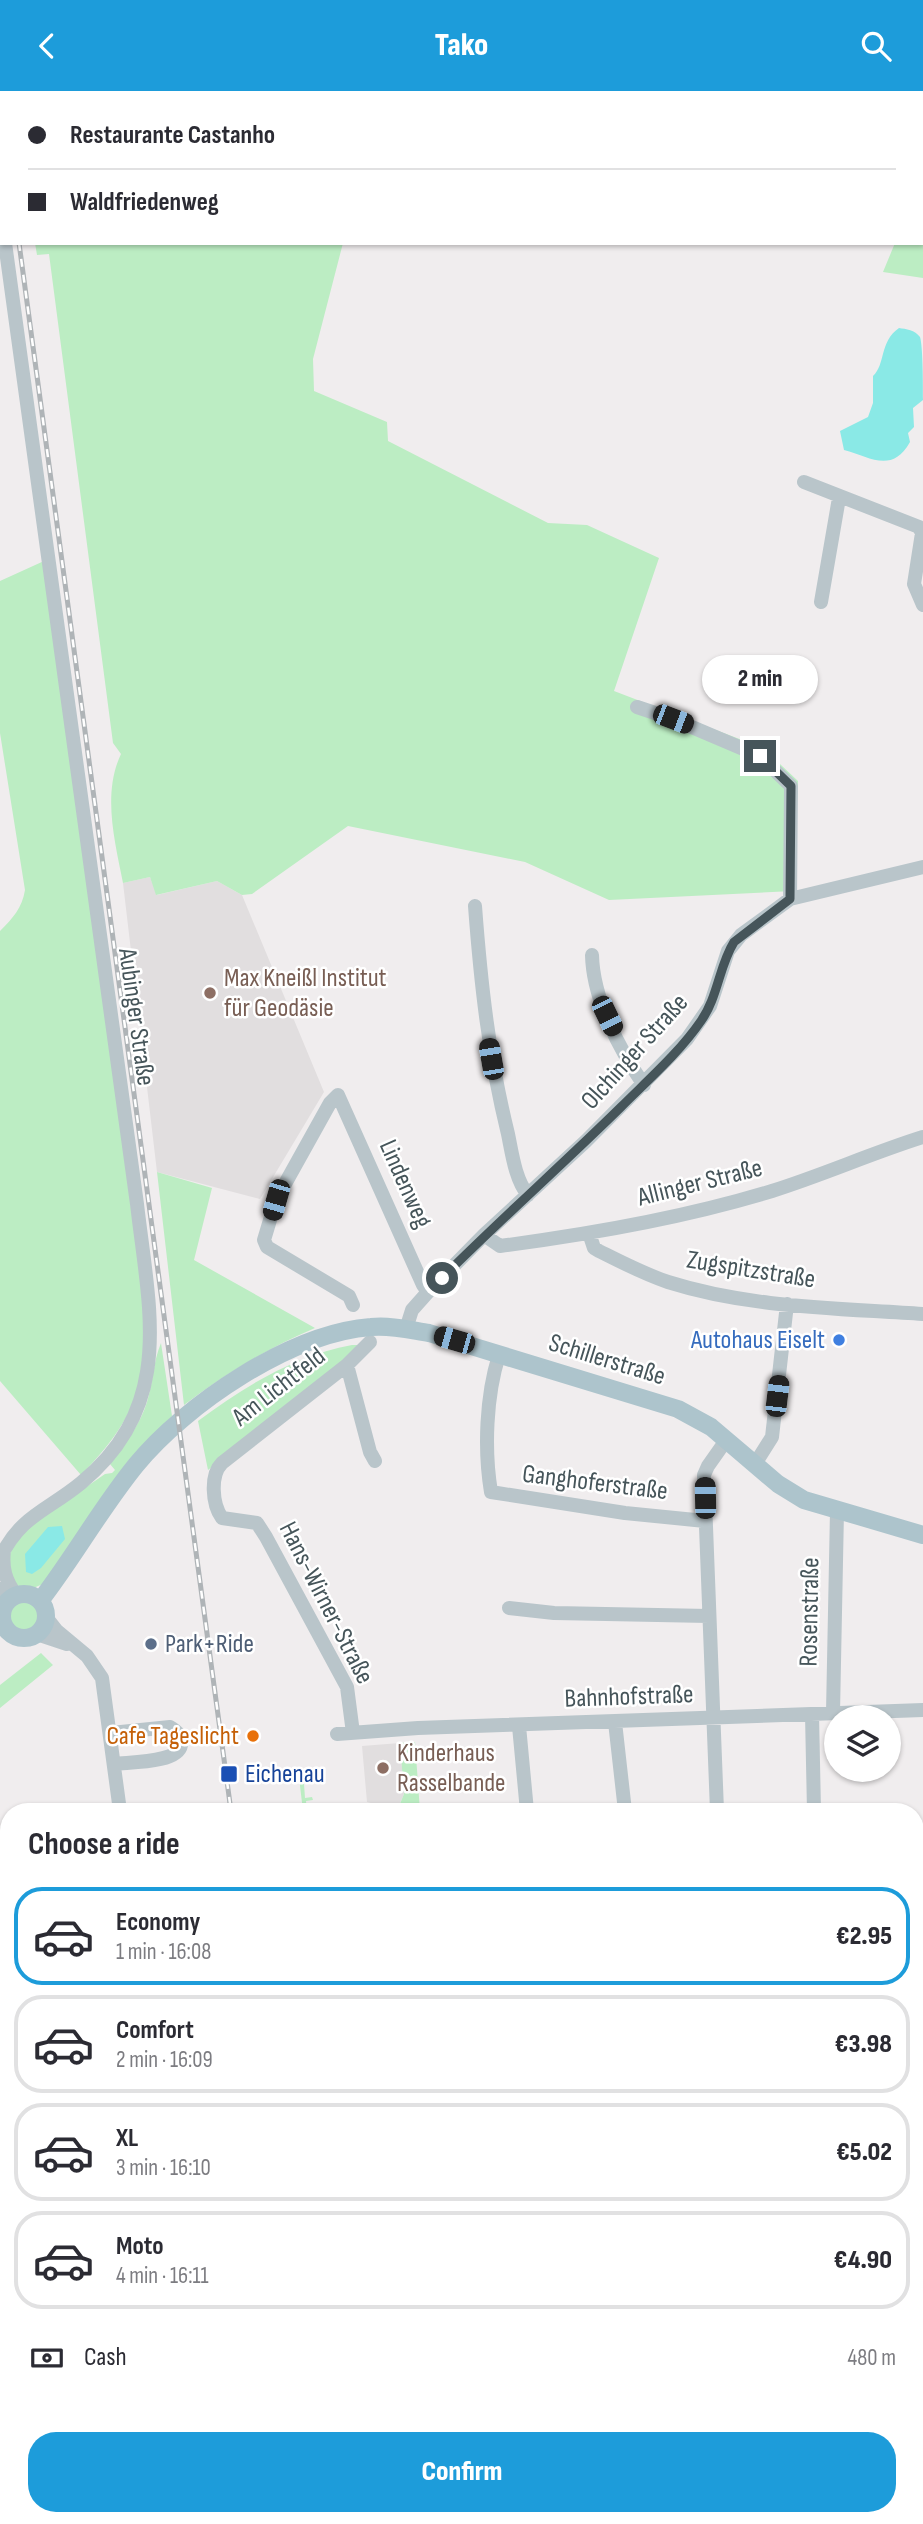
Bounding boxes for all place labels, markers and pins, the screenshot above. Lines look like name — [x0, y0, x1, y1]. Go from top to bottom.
place label: Max Kneißl Institut für Geodäsie — [224, 963, 387, 1024]
marker: Max Kneißl Institut für Geodäsie — [202, 985, 218, 1001]
place label: Autohaus Eiselt — [690, 1325, 825, 1356]
marker: Autohaus Eiselt — [831, 1332, 847, 1348]
place label: Park+Ride — [165, 1629, 254, 1660]
marker: Park+Ride — [143, 1636, 159, 1652]
place label: Cafe Tageslicht — [107, 1721, 239, 1752]
marker: Cafe Tageslicht — [245, 1728, 261, 1744]
place label: Kinderhaus Rasselbande — [397, 1738, 506, 1799]
place label: Eichenau — [245, 1759, 325, 1790]
marker: Kinderhaus Rasselbande — [375, 1760, 391, 1776]
marker: Eichenau — [219, 1764, 239, 1784]

